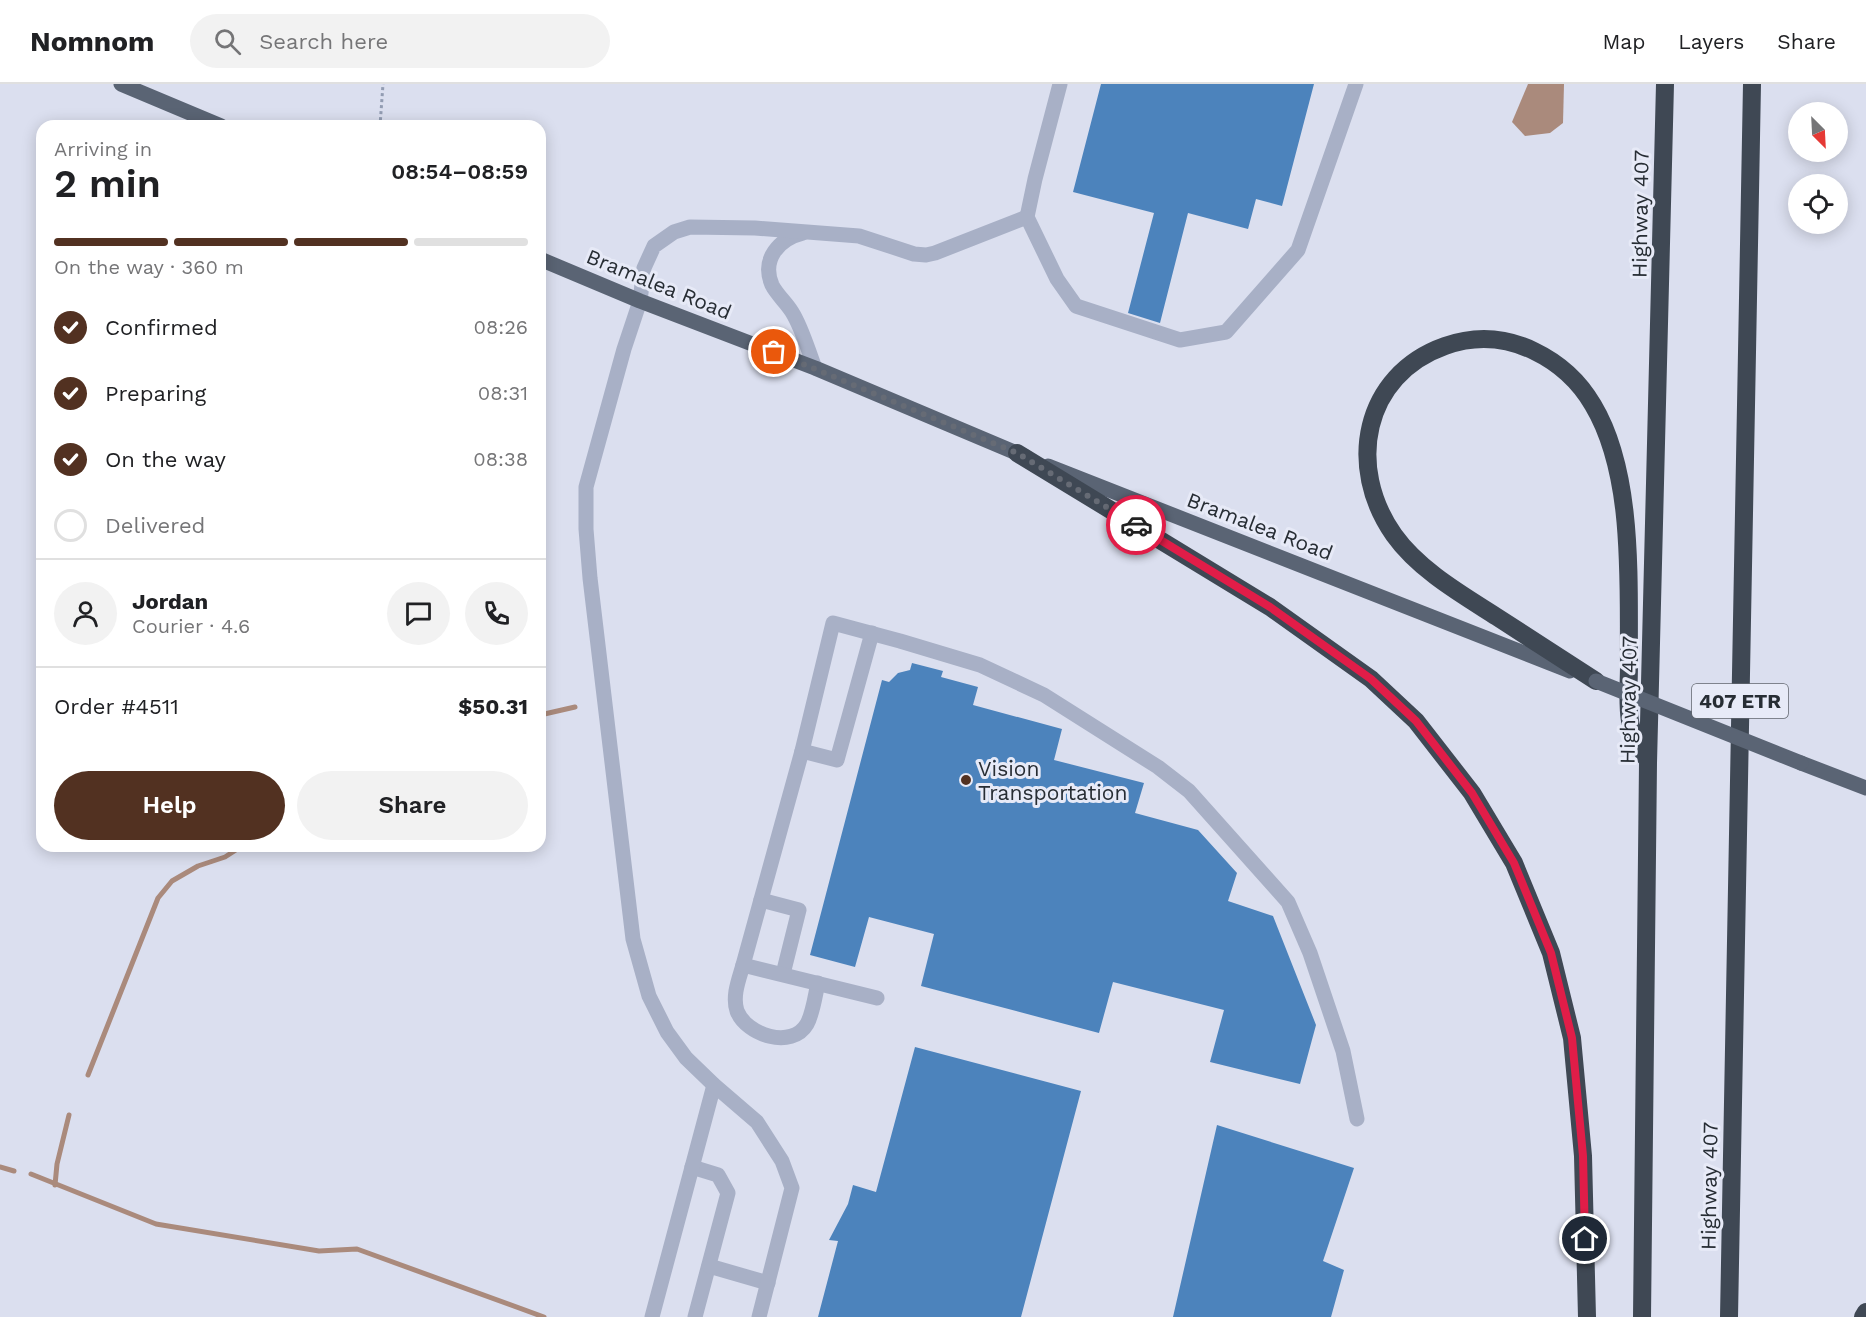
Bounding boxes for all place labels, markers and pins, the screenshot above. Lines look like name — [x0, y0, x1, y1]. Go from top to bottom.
pin — [748, 326, 799, 377]
place label: Vision Transportation — [978, 756, 1127, 805]
marker: Vision Transportation — [959, 773, 973, 787]
pin — [1559, 1213, 1610, 1264]

